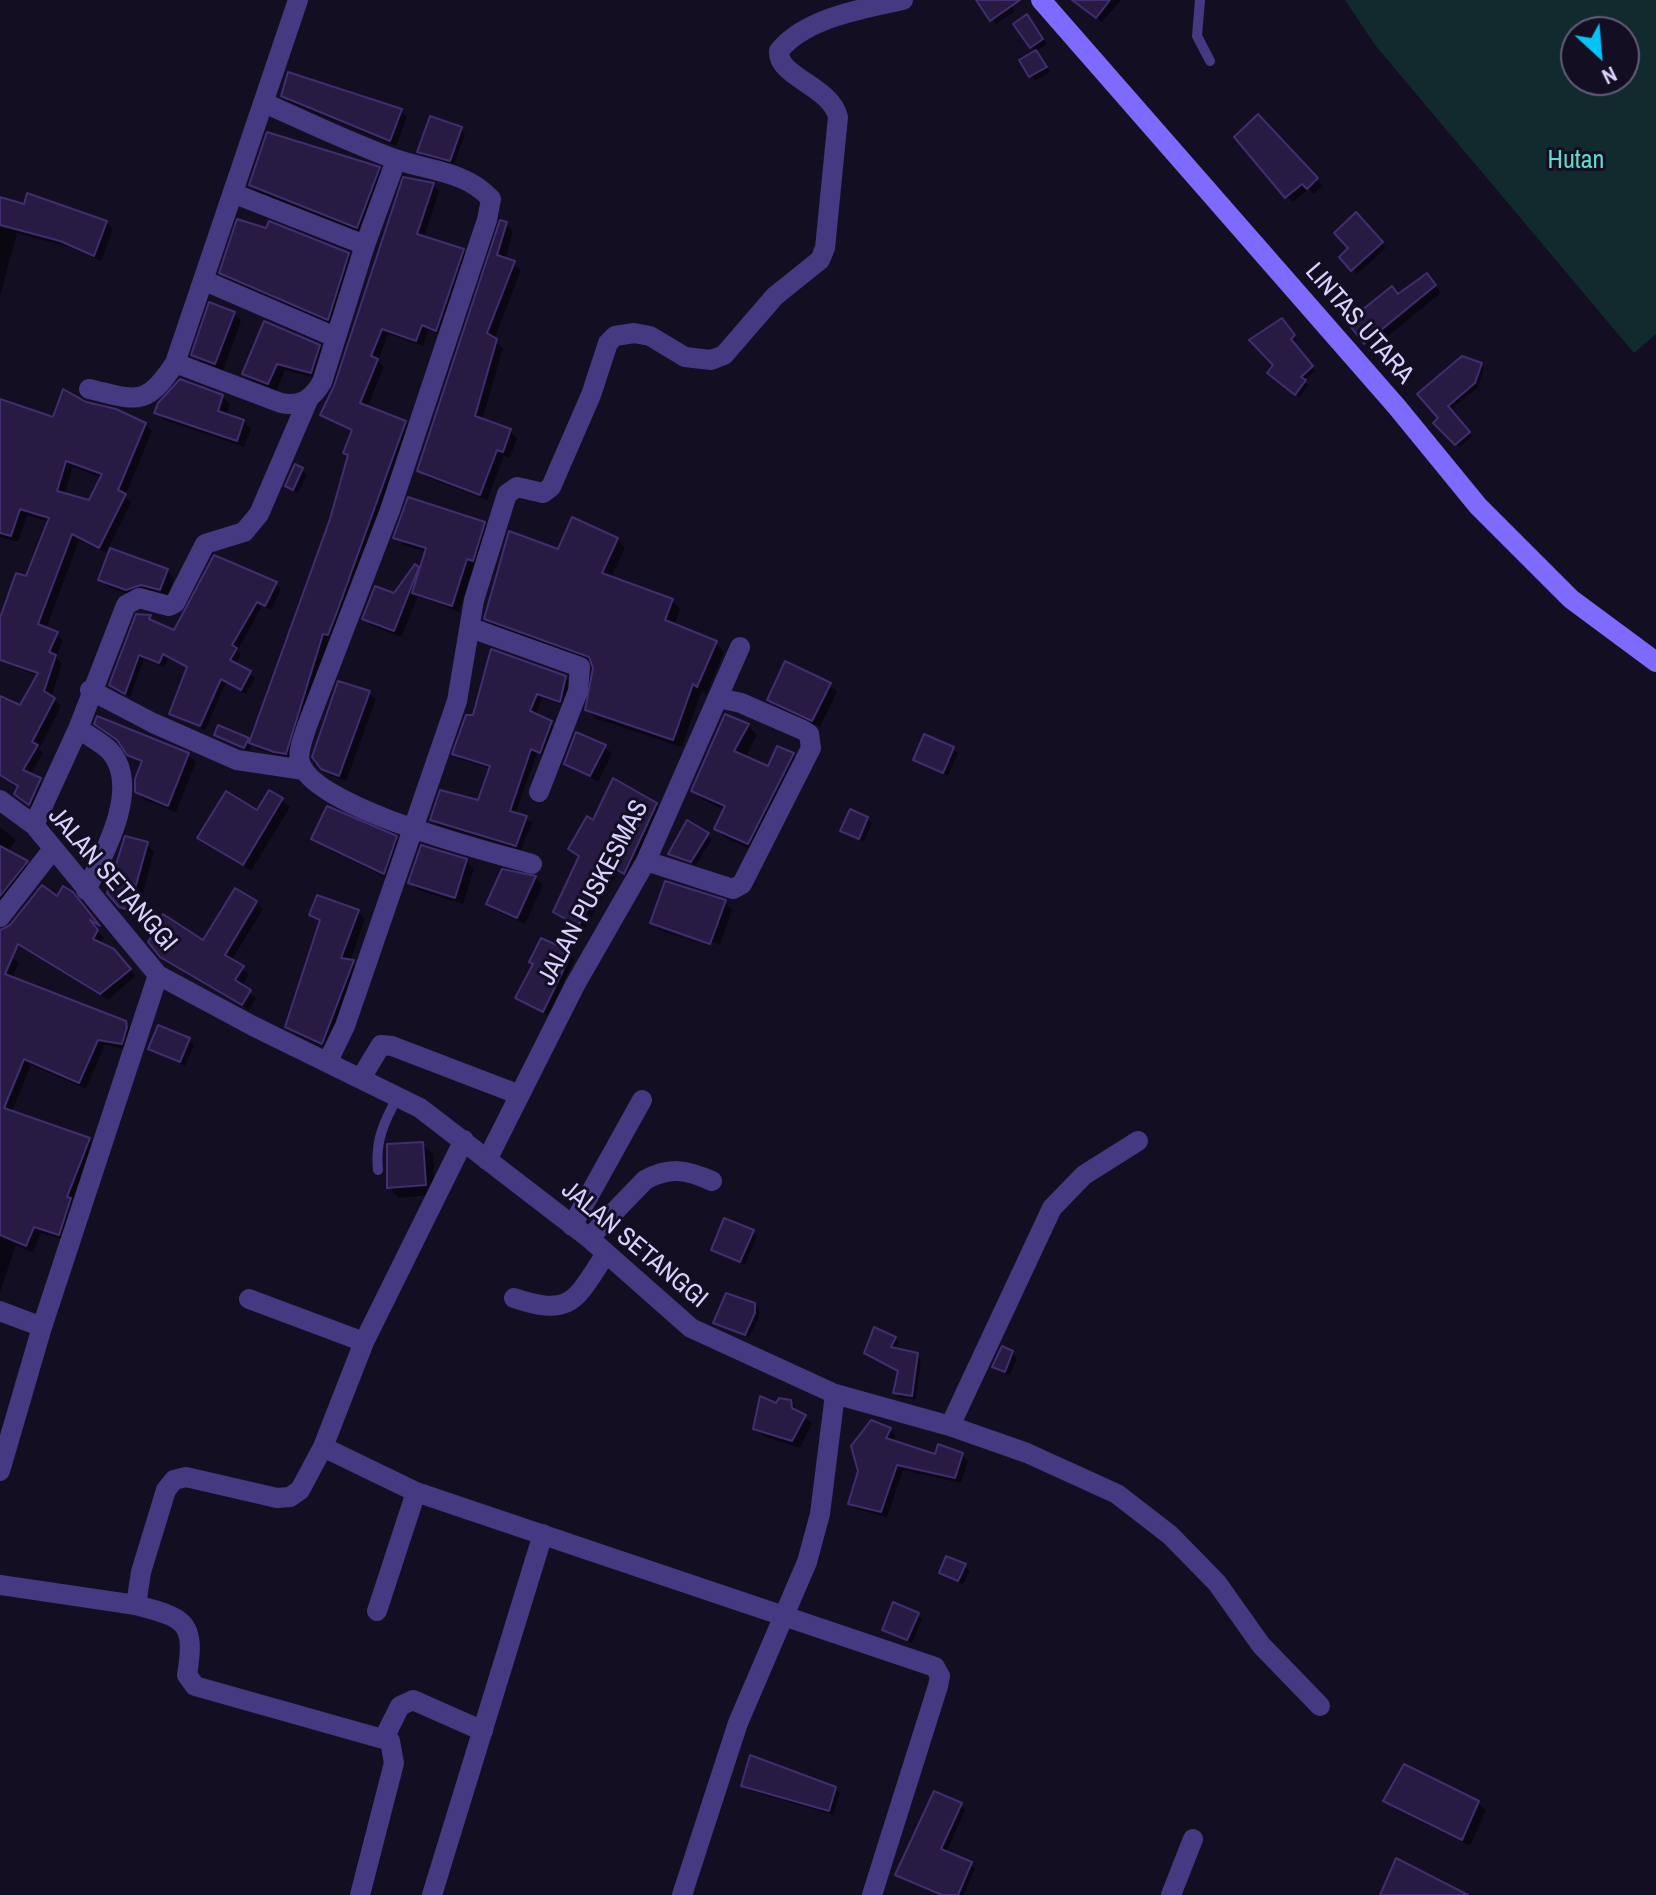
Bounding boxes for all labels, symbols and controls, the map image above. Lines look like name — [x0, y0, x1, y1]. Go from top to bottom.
north arrow — [1560, 16, 1640, 96]
text: N — [1597, 59, 1622, 92]
park label: Hutan — [1548, 145, 1604, 177]
street label: LINTAS UTARA — [1298, 257, 1420, 391]
street label: JALAN PUSKESMAS — [532, 795, 656, 991]
street label: JALAN SETANGGI — [41, 801, 183, 959]
street label: JALAN SETANGGI — [555, 1175, 713, 1315]

